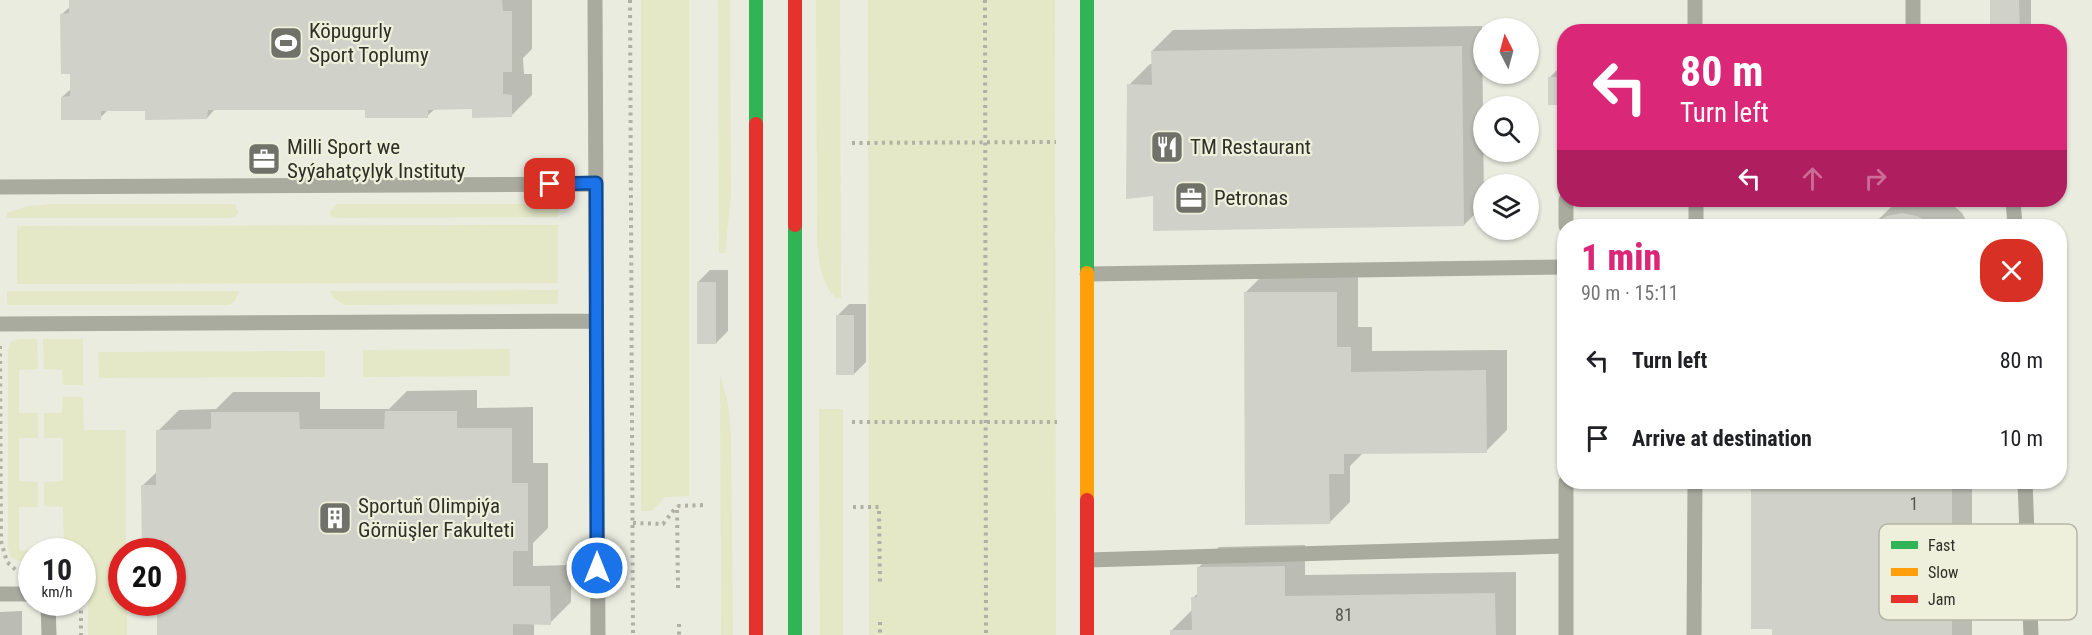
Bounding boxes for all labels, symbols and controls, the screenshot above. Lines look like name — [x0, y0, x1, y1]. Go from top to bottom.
north arrow — [1473, 18, 1539, 84]
map controls — [1473, 18, 1539, 240]
place label: Köpugurly Sport Toplumy — [309, 19, 429, 67]
sports icon: Köpugurly Sport Toplumy — [268, 25, 304, 61]
text: 80 m — [1680, 47, 1763, 96]
icon: left — [1581, 48, 1659, 126]
button: search — [1473, 96, 1539, 162]
text: Turn left — [1680, 97, 1769, 129]
restaurant icon: TM Restaurant — [1149, 129, 1185, 165]
place label: Milli Sport we Syýahatçylyk Instituty — [287, 135, 466, 183]
place label: TM Restaurant — [1190, 135, 1311, 159]
office icon: Milli Sport we Syýahatçylyk Instituty — [246, 141, 282, 177]
pin — [524, 158, 575, 209]
icon: left — [1733, 162, 1766, 195]
icon: ahead — [1796, 162, 1829, 195]
icon: right — [1859, 162, 1892, 195]
icon: arrive — [533, 167, 566, 200]
button: layers — [1473, 174, 1539, 240]
office icon: Petronas — [1173, 180, 1209, 216]
place label: Petronas — [1214, 186, 1288, 210]
text: 1 min — [1581, 237, 1661, 279]
button: close — [1980, 239, 2043, 302]
text: 90 m · 15:11 — [1581, 281, 1679, 305]
icon: left — [1581, 344, 1614, 377]
text: Turn left — [1632, 348, 1707, 373]
text: 80 m — [2000, 348, 2043, 373]
icon: arrive — [1581, 422, 1614, 455]
text: Arrive at destination — [1632, 426, 1812, 451]
text: 10 m — [2000, 426, 2043, 451]
house number: 1 — [1910, 493, 1918, 514]
place label: Sportuň Olimpiýa Görnüşler Fakulteti — [358, 494, 514, 542]
building icon: Sportuň Olimpiýa Görnüşler Fakulteti — [317, 500, 353, 536]
legend — [1879, 524, 2077, 620]
position arrow — [565, 536, 629, 600]
text: Fast — [1928, 536, 1955, 555]
speed limit sign: 20 — [108, 538, 186, 616]
text: 10 — [42, 552, 72, 587]
text: Slow — [1928, 563, 1958, 582]
text: km/h — [42, 583, 72, 601]
text: Jam — [1928, 590, 1955, 609]
house number: 81 — [1335, 604, 1353, 625]

